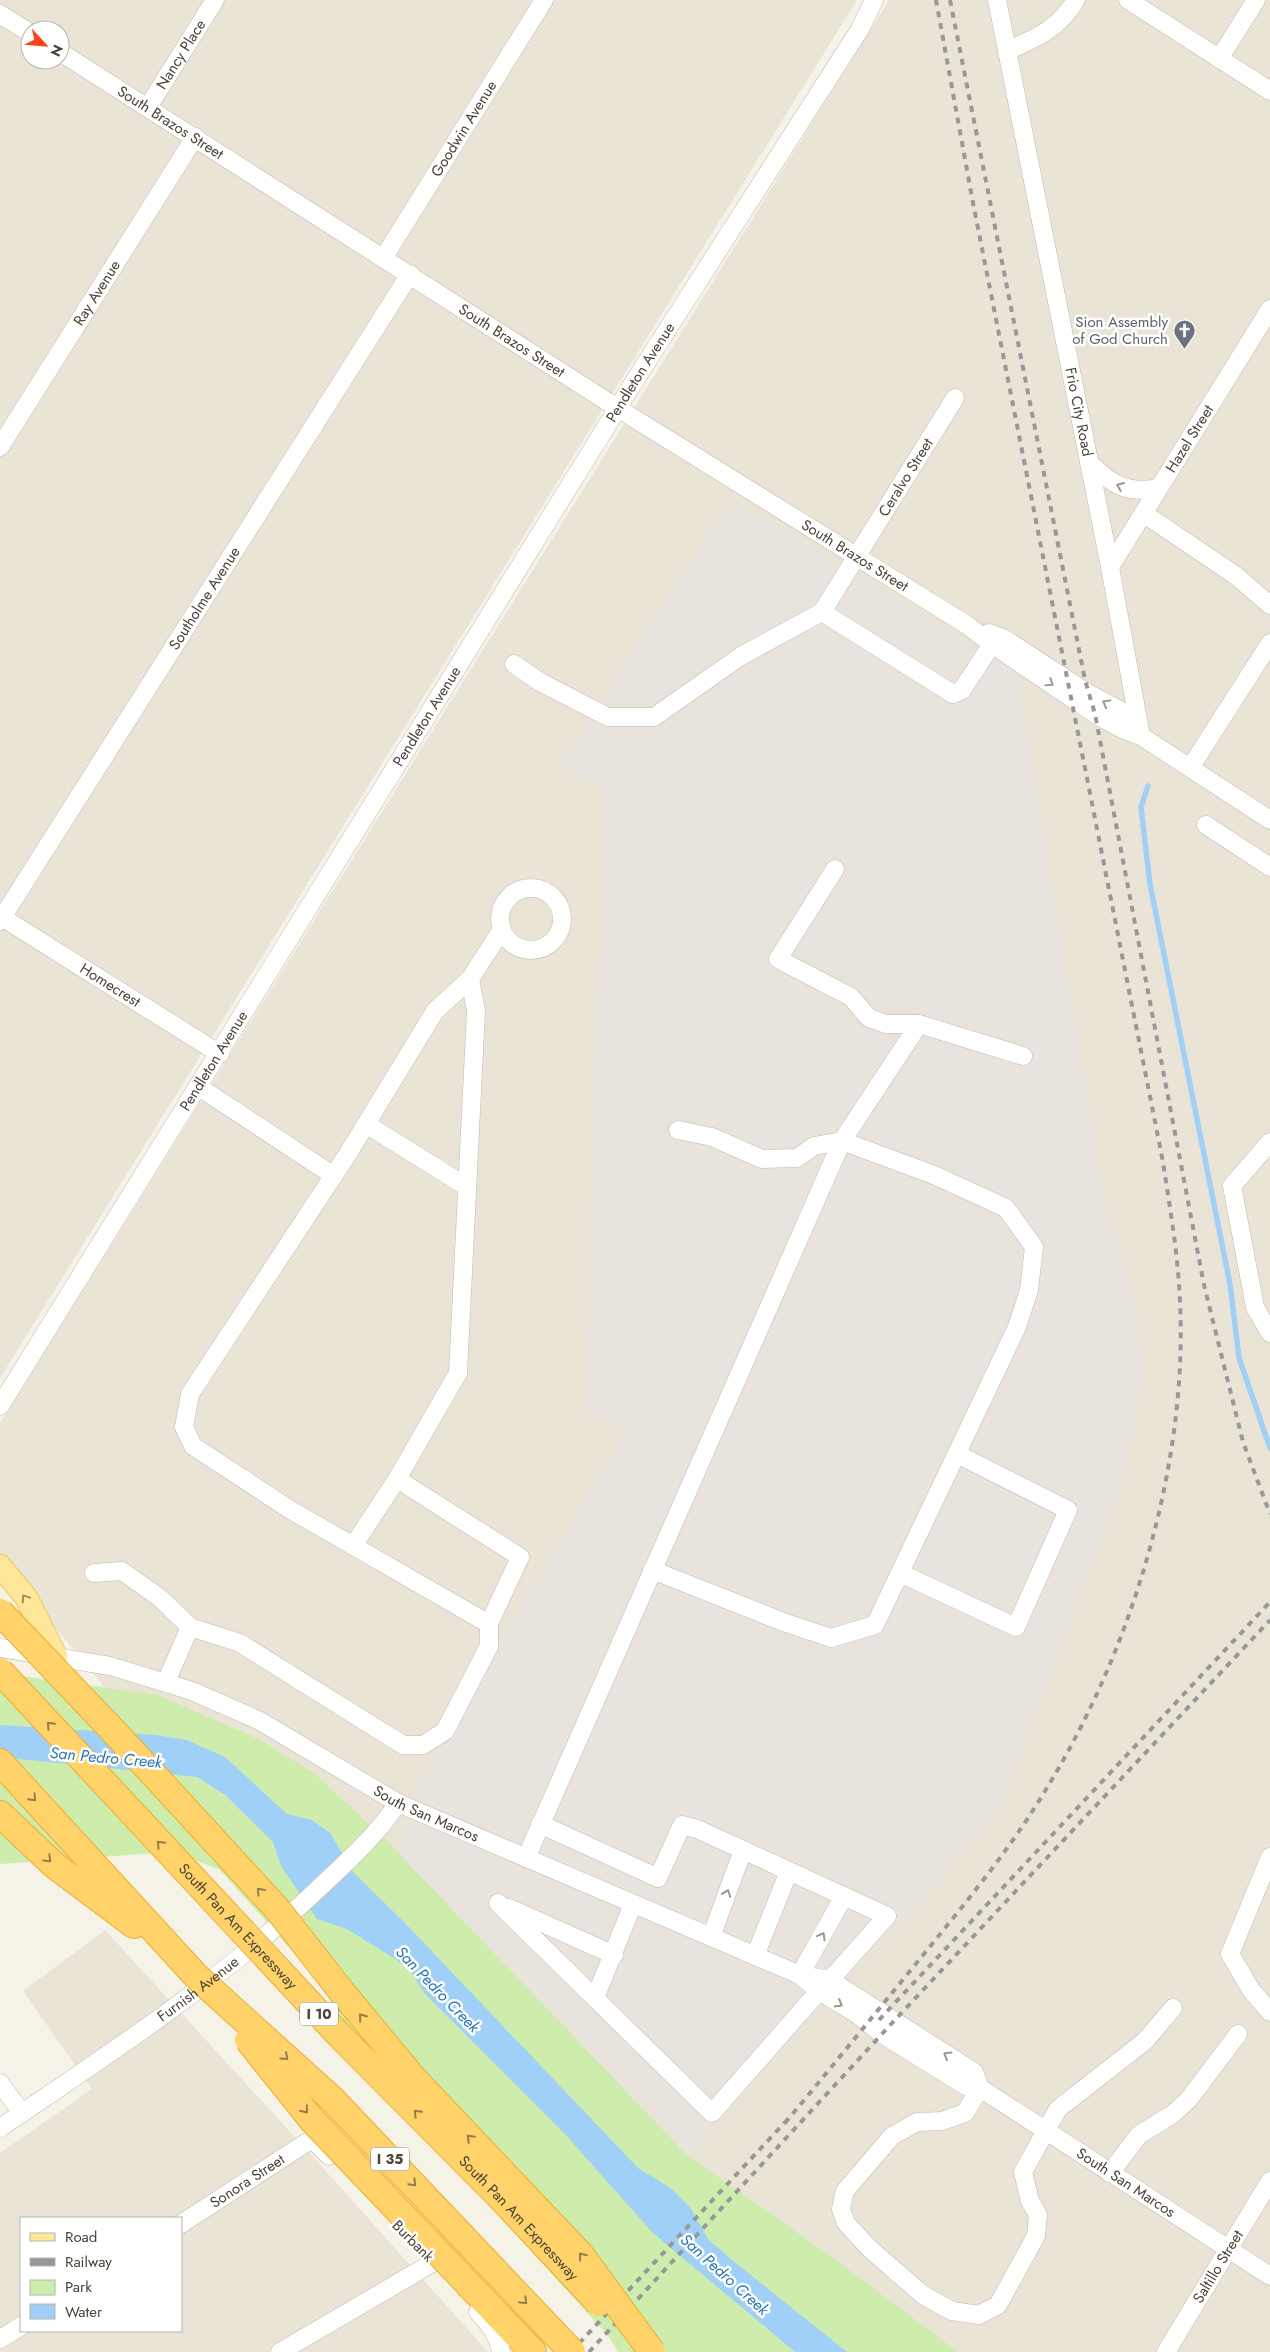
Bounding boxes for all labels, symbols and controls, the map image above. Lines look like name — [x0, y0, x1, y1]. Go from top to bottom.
street label: Nancy Place — [151, 15, 211, 94]
north arrow — [20, 20, 70, 70]
text: N — [45, 41, 68, 60]
street label: Goodwin Avenue — [425, 76, 502, 181]
street label: South Brazos Street — [113, 80, 228, 165]
street label: Ray Avenue — [68, 256, 126, 330]
street label: South Brazos Street — [454, 298, 570, 383]
place label: Sion Assembly of God Church — [1072, 311, 1168, 350]
street label: Pendleton Avenue — [601, 318, 680, 426]
church icon: Sion Assembly of God Church — [1172, 319, 1196, 350]
street label: Frio City Road — [1059, 365, 1099, 458]
street label: Hazel Street — [1160, 400, 1219, 477]
street label: Ceralvo Street — [873, 434, 939, 521]
one-way arrow — [1116, 481, 1125, 492]
street label: South Brazos Street — [797, 514, 913, 597]
street label: Southolme Avenue — [164, 542, 246, 654]
street label: Pendleton Avenue — [387, 662, 466, 771]
one-way arrow — [1044, 677, 1054, 686]
one-way arrow — [1103, 699, 1112, 709]
street label: Homecrest — [76, 958, 145, 1013]
street label: Pendleton Avenue — [174, 1006, 253, 1115]
one-way arrow — [22, 1594, 31, 1604]
one-way arrow — [46, 1721, 55, 1730]
water label: San Pedro Creek — [49, 1741, 164, 1774]
street label: South San Marcos — [369, 1780, 482, 1847]
one-way arrow — [27, 1792, 36, 1801]
one-way arrow — [157, 1840, 166, 1849]
one-way arrow — [43, 1853, 52, 1862]
street label: South Pan Am Expressway — [173, 1858, 303, 1995]
one-way arrow — [257, 1887, 266, 1896]
one-way arrow — [721, 1890, 731, 1898]
one-way arrow — [816, 1932, 826, 1941]
water label: San Pedro Creek — [390, 1941, 486, 2039]
street label: Furnish Avenue — [153, 1951, 244, 2027]
one-way arrow — [834, 1997, 843, 2007]
road number: I 10 — [300, 2002, 338, 2026]
one-way arrow — [359, 2014, 367, 2023]
one-way arrow — [280, 2051, 289, 2060]
one-way arrow — [943, 2052, 952, 2062]
one-way arrow — [299, 2104, 307, 2113]
one-way arrow — [414, 2110, 423, 2119]
one-way arrow — [467, 2135, 476, 2144]
street label: South San Marcos — [1072, 2142, 1180, 2223]
street label: Sonora Street — [206, 2148, 289, 2213]
road number: I 35 — [371, 2148, 409, 2170]
street label: South Pan Am Expressway — [454, 2150, 584, 2286]
one-way arrow — [407, 2178, 416, 2187]
street label: Burbank — [387, 2215, 439, 2267]
legend — [20, 2217, 182, 2332]
text: Road — [65, 2226, 97, 2248]
street label: Saltillo Street — [1187, 2226, 1249, 2307]
water label: San Pedro Creek — [675, 2228, 775, 2321]
text: Railway — [65, 2251, 112, 2273]
one-way arrow — [579, 2253, 587, 2262]
text: Park — [65, 2276, 92, 2298]
one-way arrow — [518, 2296, 527, 2305]
text: Water — [65, 2301, 103, 2323]

